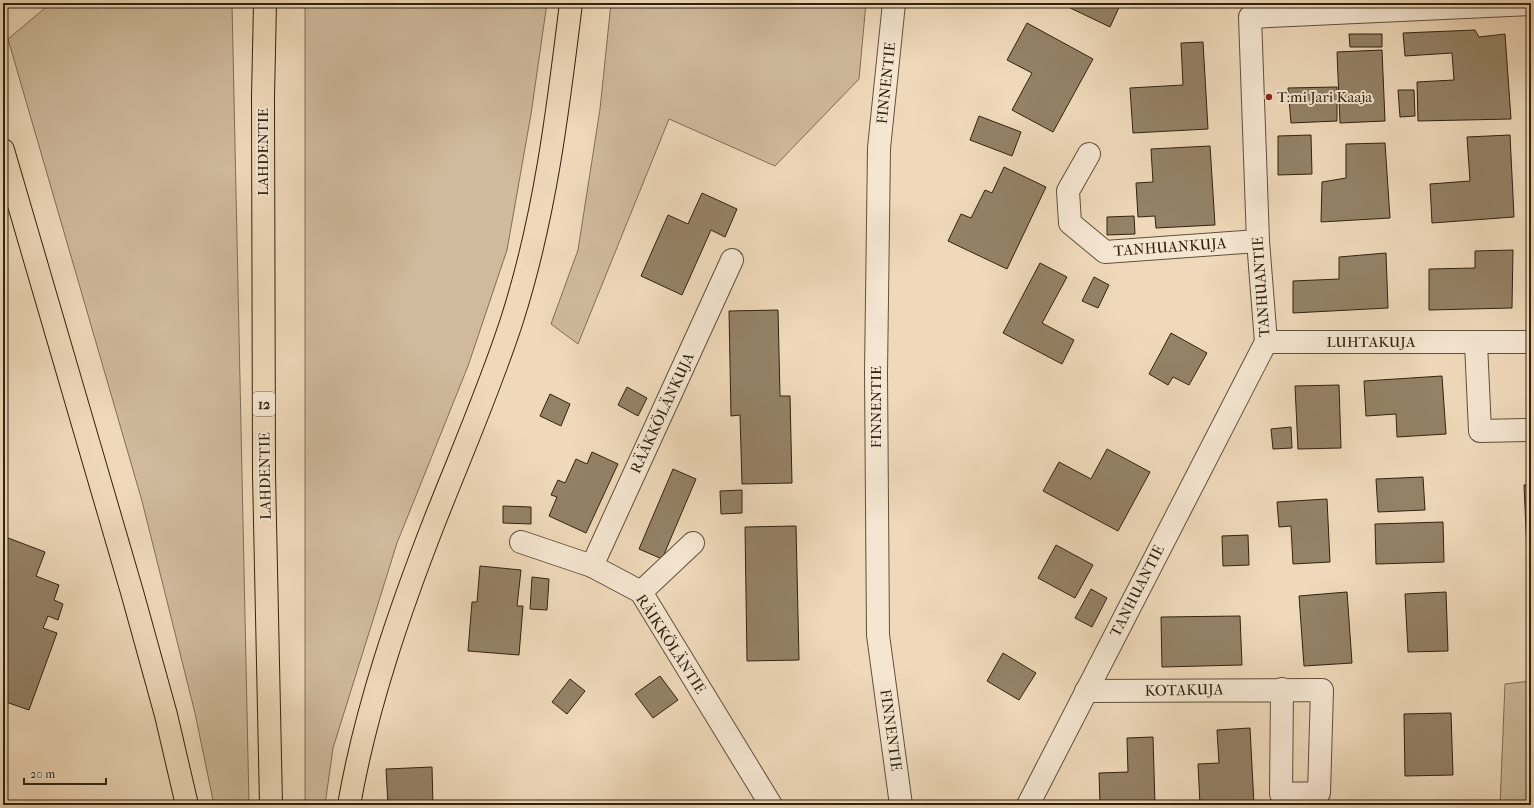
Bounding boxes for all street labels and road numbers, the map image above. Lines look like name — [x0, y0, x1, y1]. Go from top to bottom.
street label: FINNENTIE — [873, 41, 899, 125]
street label: LAHDENTIE — [254, 108, 272, 196]
street label: TANHUANKUJA — [1113, 234, 1227, 260]
street label: TANHUANTIE — [1249, 236, 1273, 338]
street label: LUHTAKUJA — [1326, 333, 1416, 351]
street label: RÄÄKKÖLÄNKUJA — [626, 350, 698, 476]
street label: FINNENTIE — [867, 366, 885, 448]
road number: 12 — [253, 392, 275, 416]
street label: LAHDENTIE — [255, 432, 275, 520]
street label: TANHUANTIE — [1106, 542, 1168, 640]
street label: RÄIKKÖLÄNTIE — [632, 591, 710, 697]
street label: KOTAKUJA — [1144, 680, 1224, 700]
street label: FINNENTIE — [876, 688, 906, 772]

